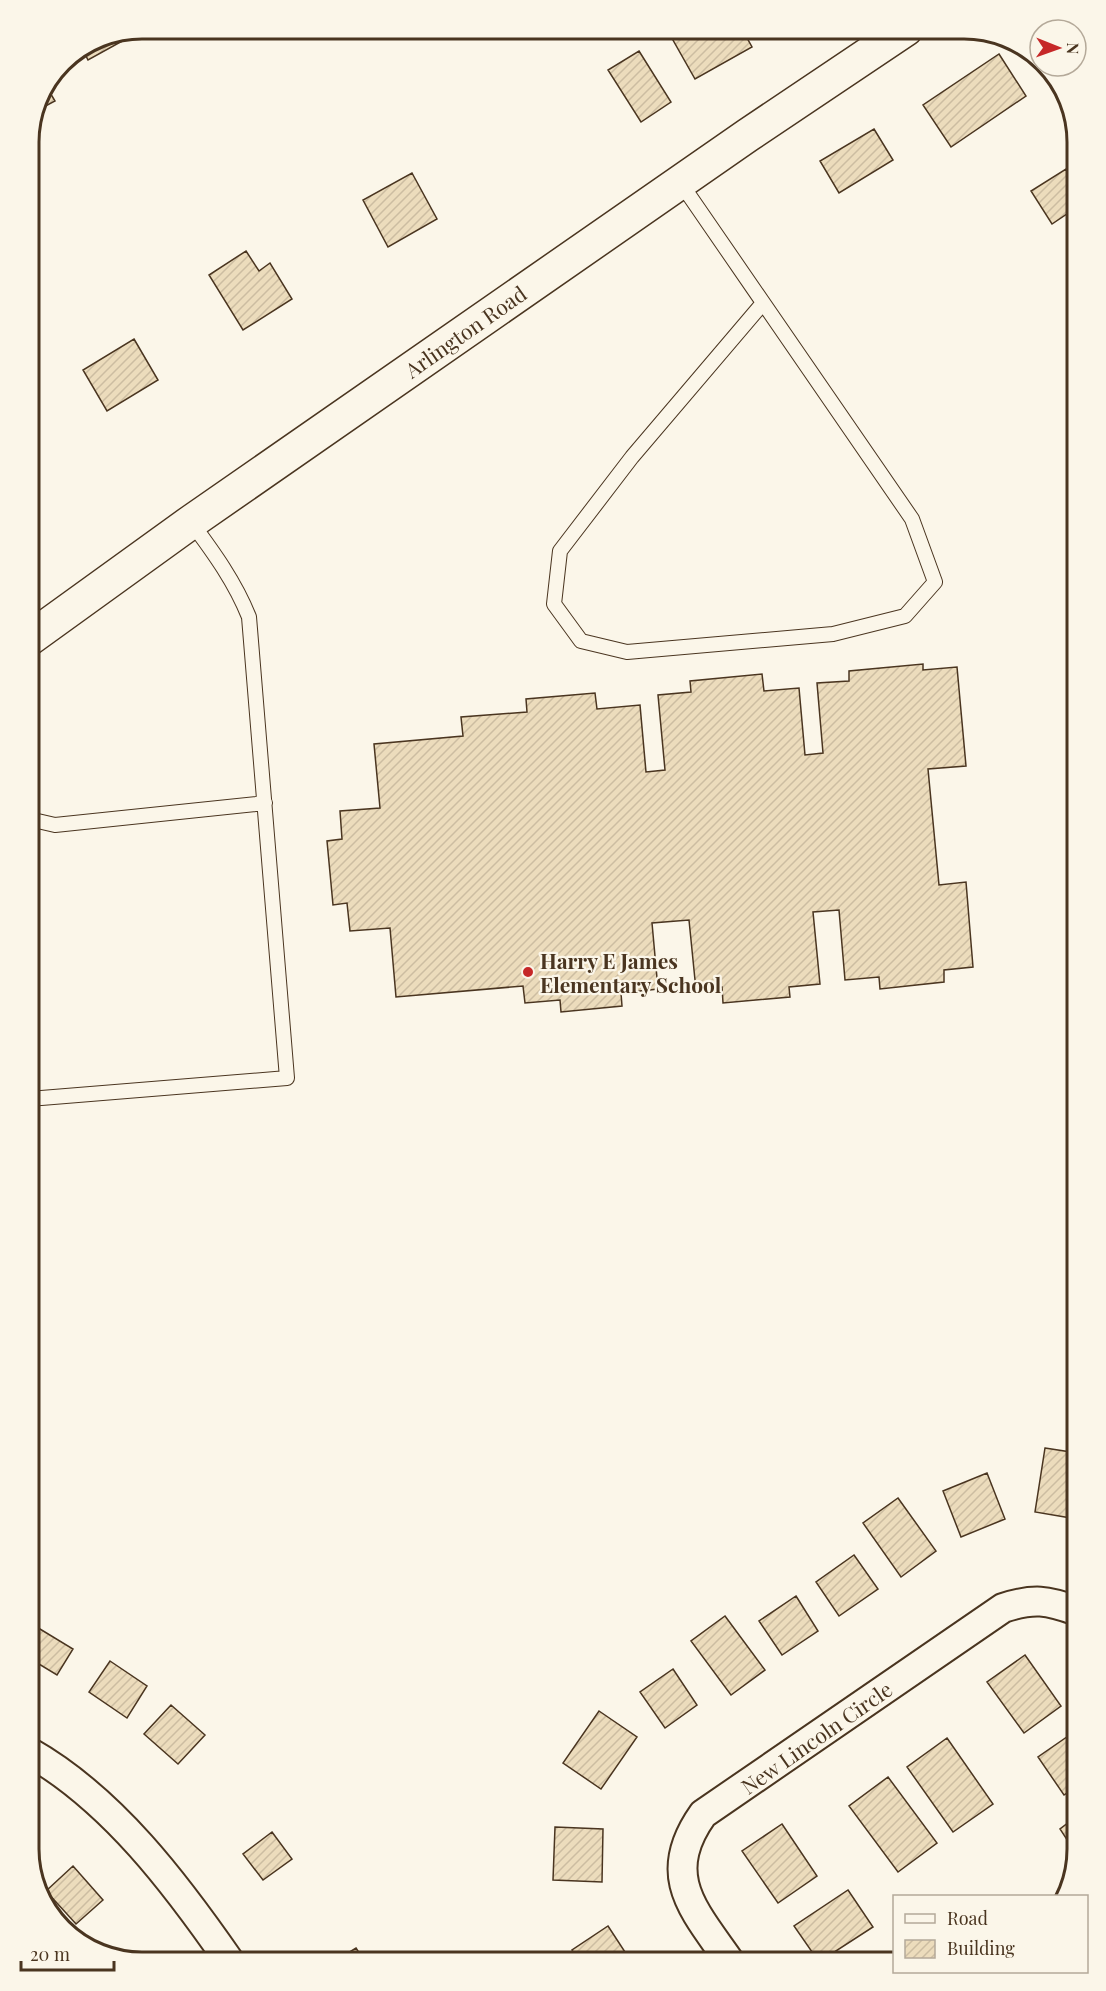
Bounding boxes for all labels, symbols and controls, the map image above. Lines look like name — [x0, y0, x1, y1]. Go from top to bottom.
north arrow — [1028, 18, 1088, 78]
text: N — [1063, 42, 1084, 55]
street label: Arlington Road — [398, 279, 531, 384]
place label: Harry E James Elementary School — [540, 946, 722, 998]
marker: Harry E James Elementary School — [521, 965, 535, 979]
street label: New Lincoln Circle — [735, 1674, 897, 1800]
legend — [893, 1895, 1088, 1973]
text: Road — [947, 1906, 988, 1930]
scale bar — [21, 1934, 114, 1972]
text: Building — [947, 1936, 1015, 1960]
text: 20 m — [30, 1942, 70, 1966]

